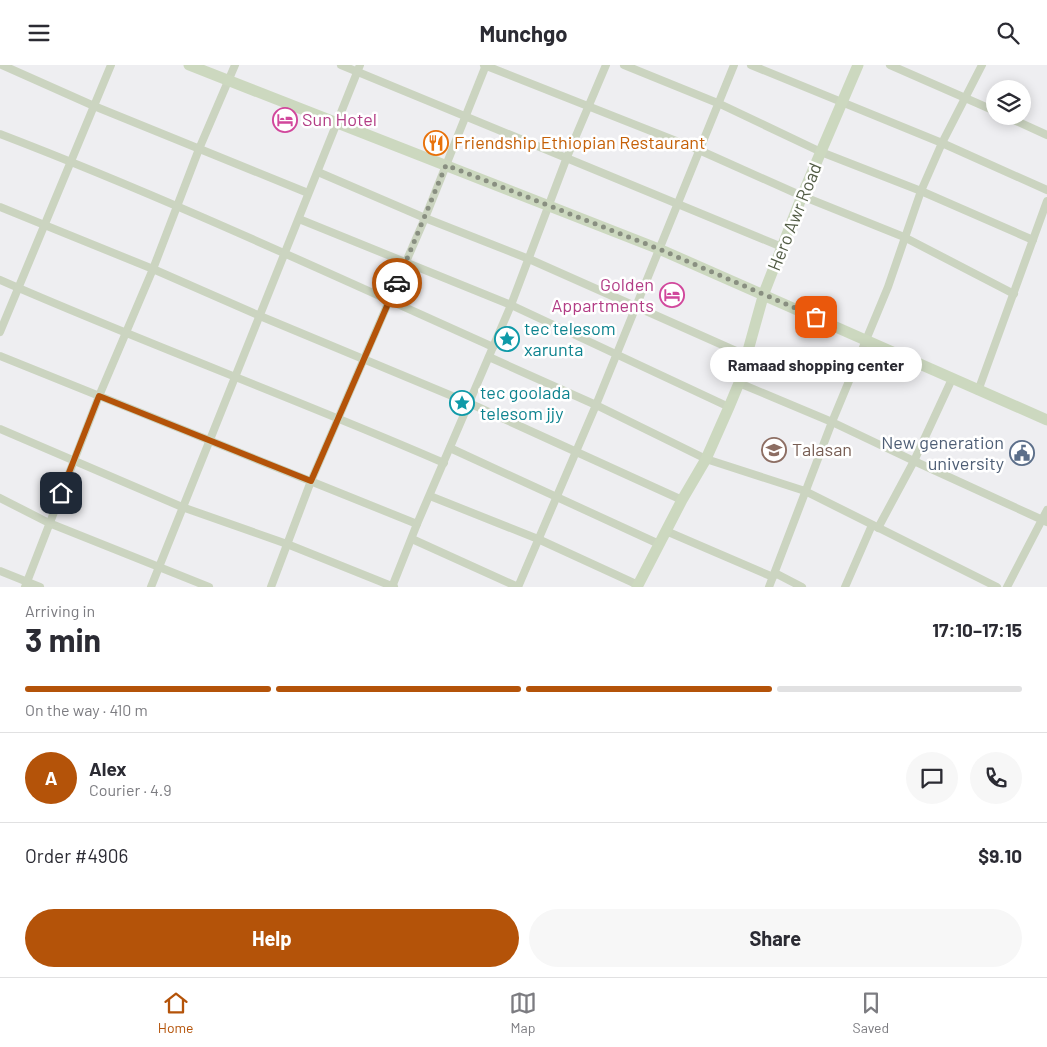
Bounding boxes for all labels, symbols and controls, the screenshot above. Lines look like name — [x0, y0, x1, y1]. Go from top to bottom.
icon: menu — [25, 19, 53, 47]
icon: search — [994, 19, 1022, 47]
text: Munchgo — [479, 20, 568, 46]
map controls — [986, 80, 1031, 125]
button: layers — [986, 80, 1031, 125]
hotel icon: Sun Hotel — [272, 107, 298, 133]
place label: Sun Hotel — [302, 108, 377, 130]
restaurant icon: Friendship Ethiopian Restaurant — [423, 130, 449, 156]
place label: Friendship Ethiopian Restaurant — [454, 131, 706, 153]
street label: Hero Awr Road — [762, 159, 826, 274]
courier — [372, 258, 422, 308]
icon: car — [383, 269, 411, 297]
place label: Golden Appartments — [551, 273, 654, 316]
hotel icon: Golden Appartments — [659, 282, 685, 308]
pin — [795, 296, 837, 338]
icon: bag — [802, 303, 830, 331]
place label: tec telesom xarunta — [524, 317, 616, 360]
place icon: tec telesom xarunta — [494, 326, 520, 352]
callout: Ramaad shopping center — [710, 347, 922, 382]
text: Ramaad shopping center — [728, 355, 904, 374]
place label: tec goolada telesom jjy — [480, 381, 570, 424]
place icon: tec goolada telesom jjy — [449, 390, 475, 416]
place label: New generation university — [881, 431, 1004, 474]
school or university icon: Talasan — [761, 437, 787, 463]
place label: Talasan — [792, 438, 852, 460]
public building icon: New generation university — [1009, 440, 1035, 466]
pin — [40, 472, 82, 514]
icon: home — [47, 479, 75, 507]
text: Arriving in — [25, 601, 95, 620]
text: 17:10–17:15 — [932, 618, 1022, 641]
text: 3 min — [25, 620, 101, 658]
text: On the way · 410 m — [25, 700, 148, 719]
button: chat — [906, 752, 958, 804]
button: phone — [970, 752, 1022, 804]
text: Alex — [89, 757, 127, 780]
text: A — [45, 766, 57, 789]
text: Courier · 4.9 — [89, 780, 172, 799]
text: Order #4906 — [25, 844, 128, 867]
text: $9.10 — [978, 844, 1022, 867]
button: Help — [25, 909, 519, 967]
button: Share — [529, 909, 1022, 967]
tab: Home — [158, 989, 193, 1036]
tab: Map — [509, 989, 537, 1036]
tab: Saved — [852, 989, 889, 1036]

